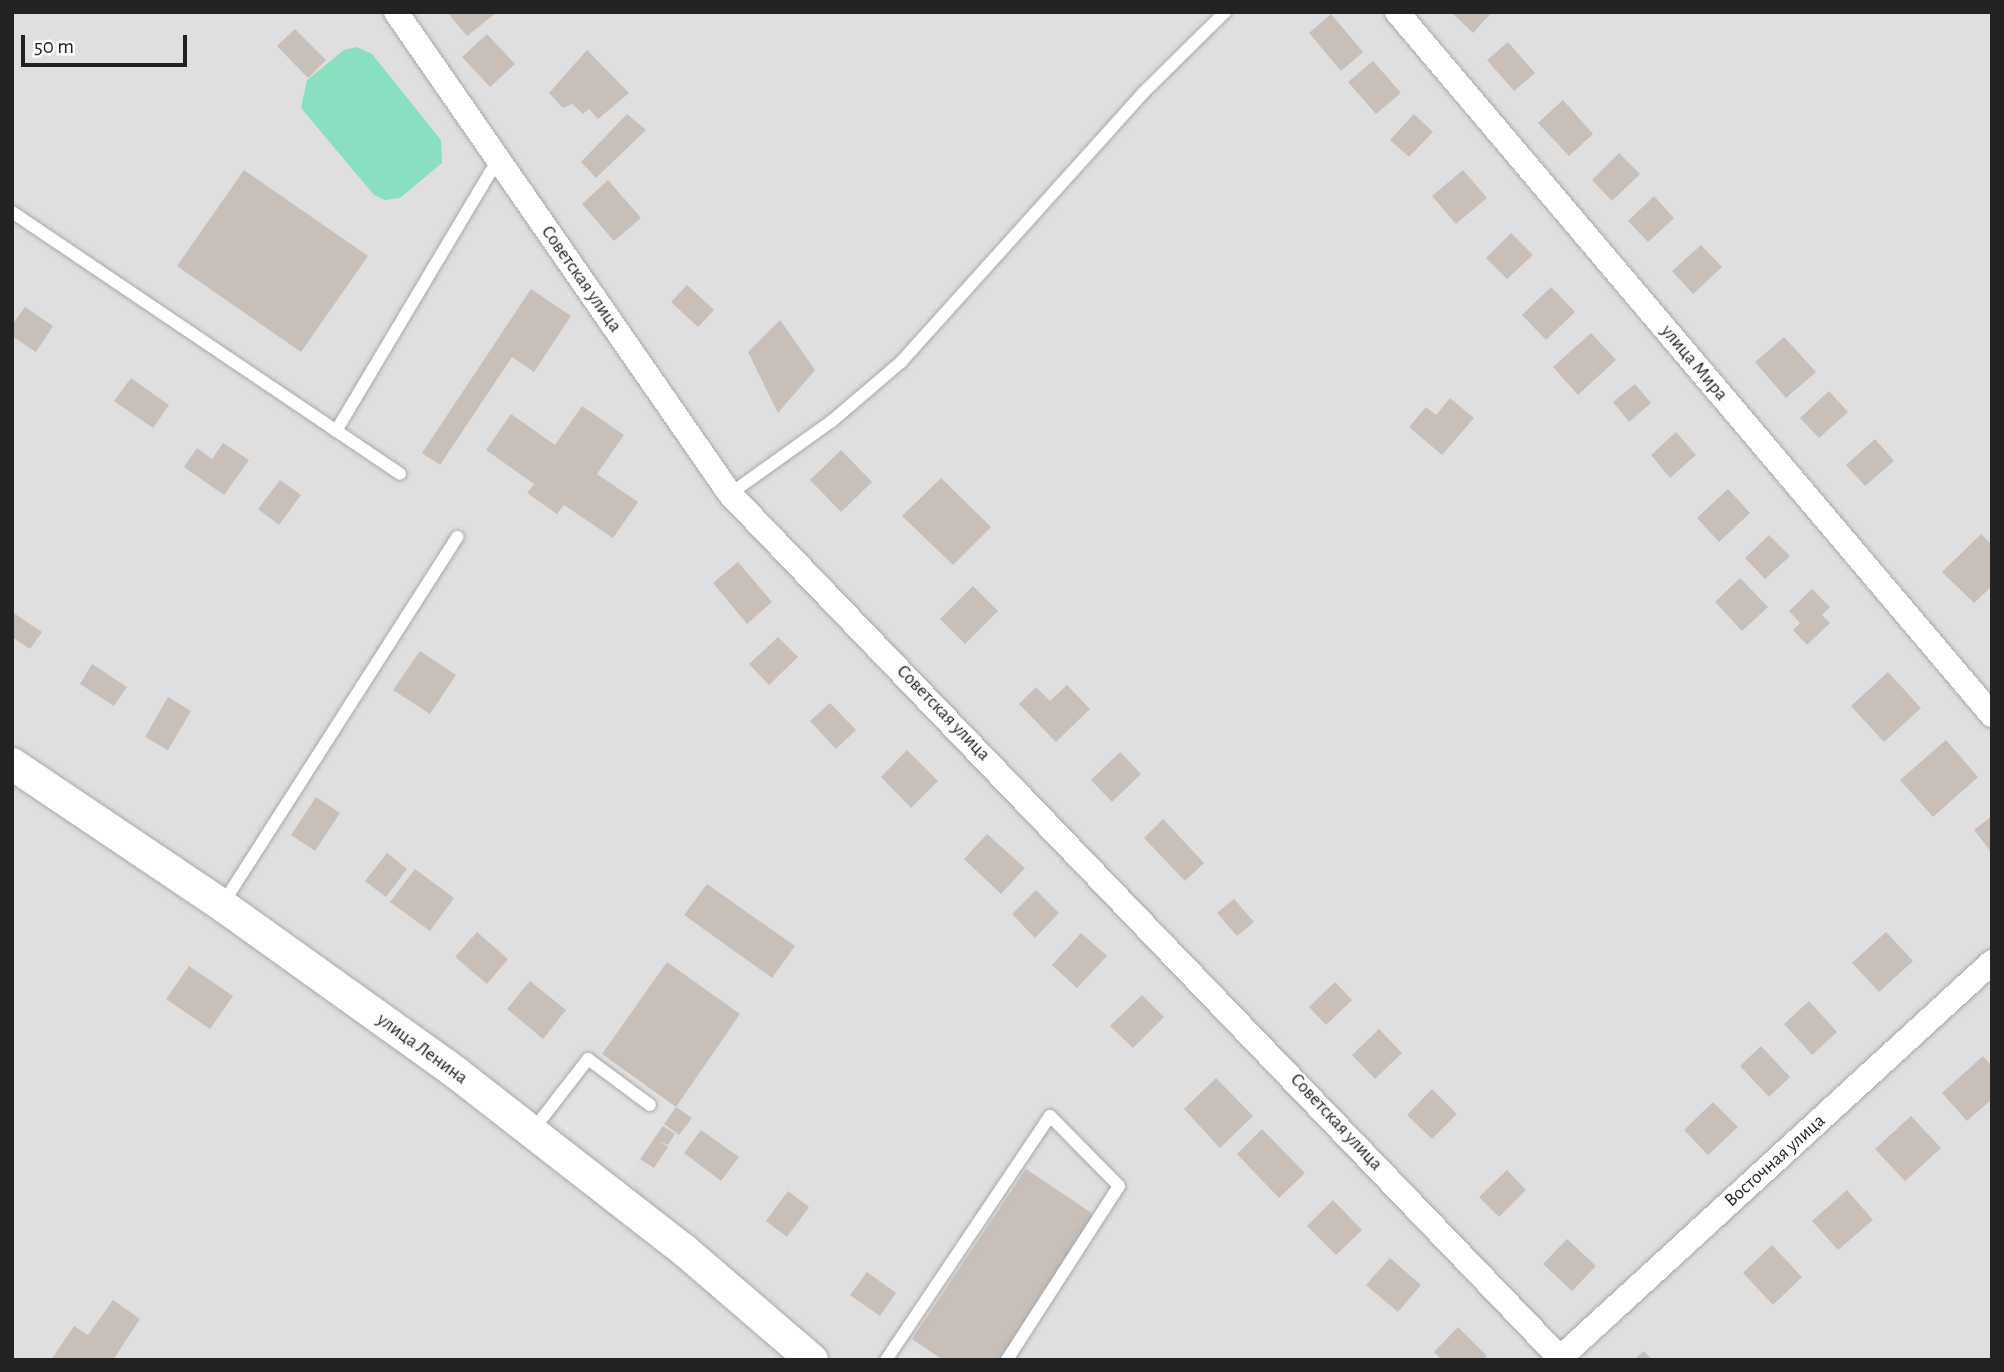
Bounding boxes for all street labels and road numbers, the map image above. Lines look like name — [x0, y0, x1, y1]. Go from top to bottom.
street label: Советская улица — [536, 221, 626, 337]
street label: улица Мира — [1656, 320, 1732, 406]
street label: Советская улица — [891, 660, 995, 766]
street label: улица Ленина — [372, 1008, 472, 1090]
street label: Советская улица — [1285, 1068, 1387, 1176]
street label: Восточная улица — [1720, 1110, 1830, 1212]

